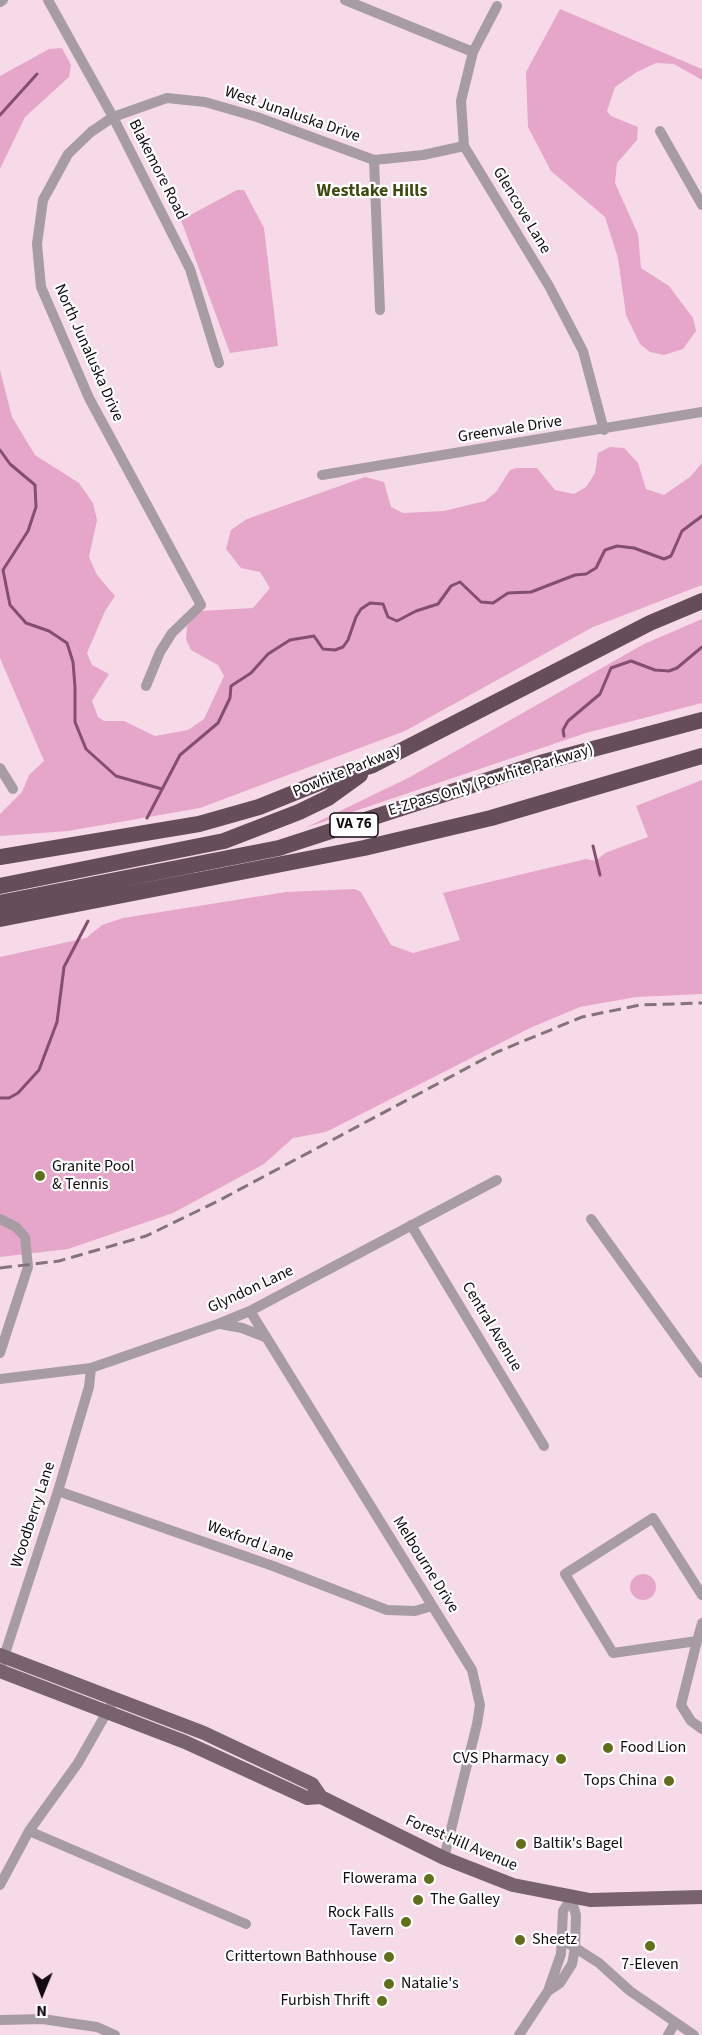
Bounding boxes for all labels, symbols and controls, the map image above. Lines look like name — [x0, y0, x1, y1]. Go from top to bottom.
street label: West Junaluska Drive — [222, 83, 362, 147]
street label: Blakemore Road — [123, 117, 191, 223]
street label: Glencove Lane — [488, 164, 554, 258]
district label: Westlake Hills — [317, 181, 427, 203]
street label: North Junaluska Drive — [49, 281, 127, 425]
street label: Greenvale Drive — [457, 412, 563, 448]
street label: E-ZPass Only (Powhite Parkway) — [386, 741, 596, 821]
street label: Powhite Parkway — [290, 742, 404, 802]
road number: VA 76 — [330, 813, 378, 837]
place label: Granite Pool & Tennis — [52, 1157, 134, 1195]
marker: Granite Pool & Tennis — [33, 1169, 47, 1183]
street label: Glyndon Lane — [205, 1262, 297, 1318]
street label: Central Avenue — [457, 1279, 525, 1375]
street label: Woodberry Lane — [8, 1460, 60, 1570]
street label: Melbourne Drive — [388, 1513, 462, 1617]
street label: Wexford Lane — [204, 1517, 296, 1567]
place label: Food Lion — [620, 1738, 686, 1758]
marker: Food Lion — [601, 1741, 615, 1755]
place label: CVS Pharmacy — [453, 1749, 549, 1769]
marker: CVS Pharmacy — [554, 1752, 568, 1766]
place label: Tops China — [583, 1771, 657, 1791]
marker: Tops China — [662, 1774, 676, 1788]
street label: Forest Hill Avenue — [402, 1812, 520, 1876]
place label: Baltik's Bagel — [533, 1834, 623, 1854]
marker: Baltik's Bagel — [514, 1837, 528, 1851]
place label: Flowerama — [342, 1869, 417, 1889]
marker: Flowerama — [422, 1872, 436, 1886]
place label: The Galley — [430, 1890, 500, 1910]
marker: The Galley — [411, 1893, 425, 1907]
place label: Rock Falls Tavern — [328, 1903, 394, 1941]
marker: Rock Falls Tavern — [399, 1915, 413, 1929]
place label: Sheetz — [532, 1930, 577, 1950]
marker: Sheetz — [513, 1933, 527, 1947]
marker: 7-Eleven — [643, 1939, 657, 1953]
place label: Crittertown Bathhouse — [225, 1947, 377, 1967]
marker: Crittertown Bathhouse — [382, 1950, 396, 1964]
place label: 7-Eleven — [621, 1955, 679, 1975]
north arrow — [12, 1963, 72, 2023]
place label: Natalie's — [401, 1974, 459, 1994]
marker: Natalie's — [382, 1977, 396, 1991]
place label: Furbish Thrift — [280, 1991, 370, 2011]
marker: Furbish Thrift — [375, 1994, 389, 2008]
text: N — [36, 2000, 47, 2022]

